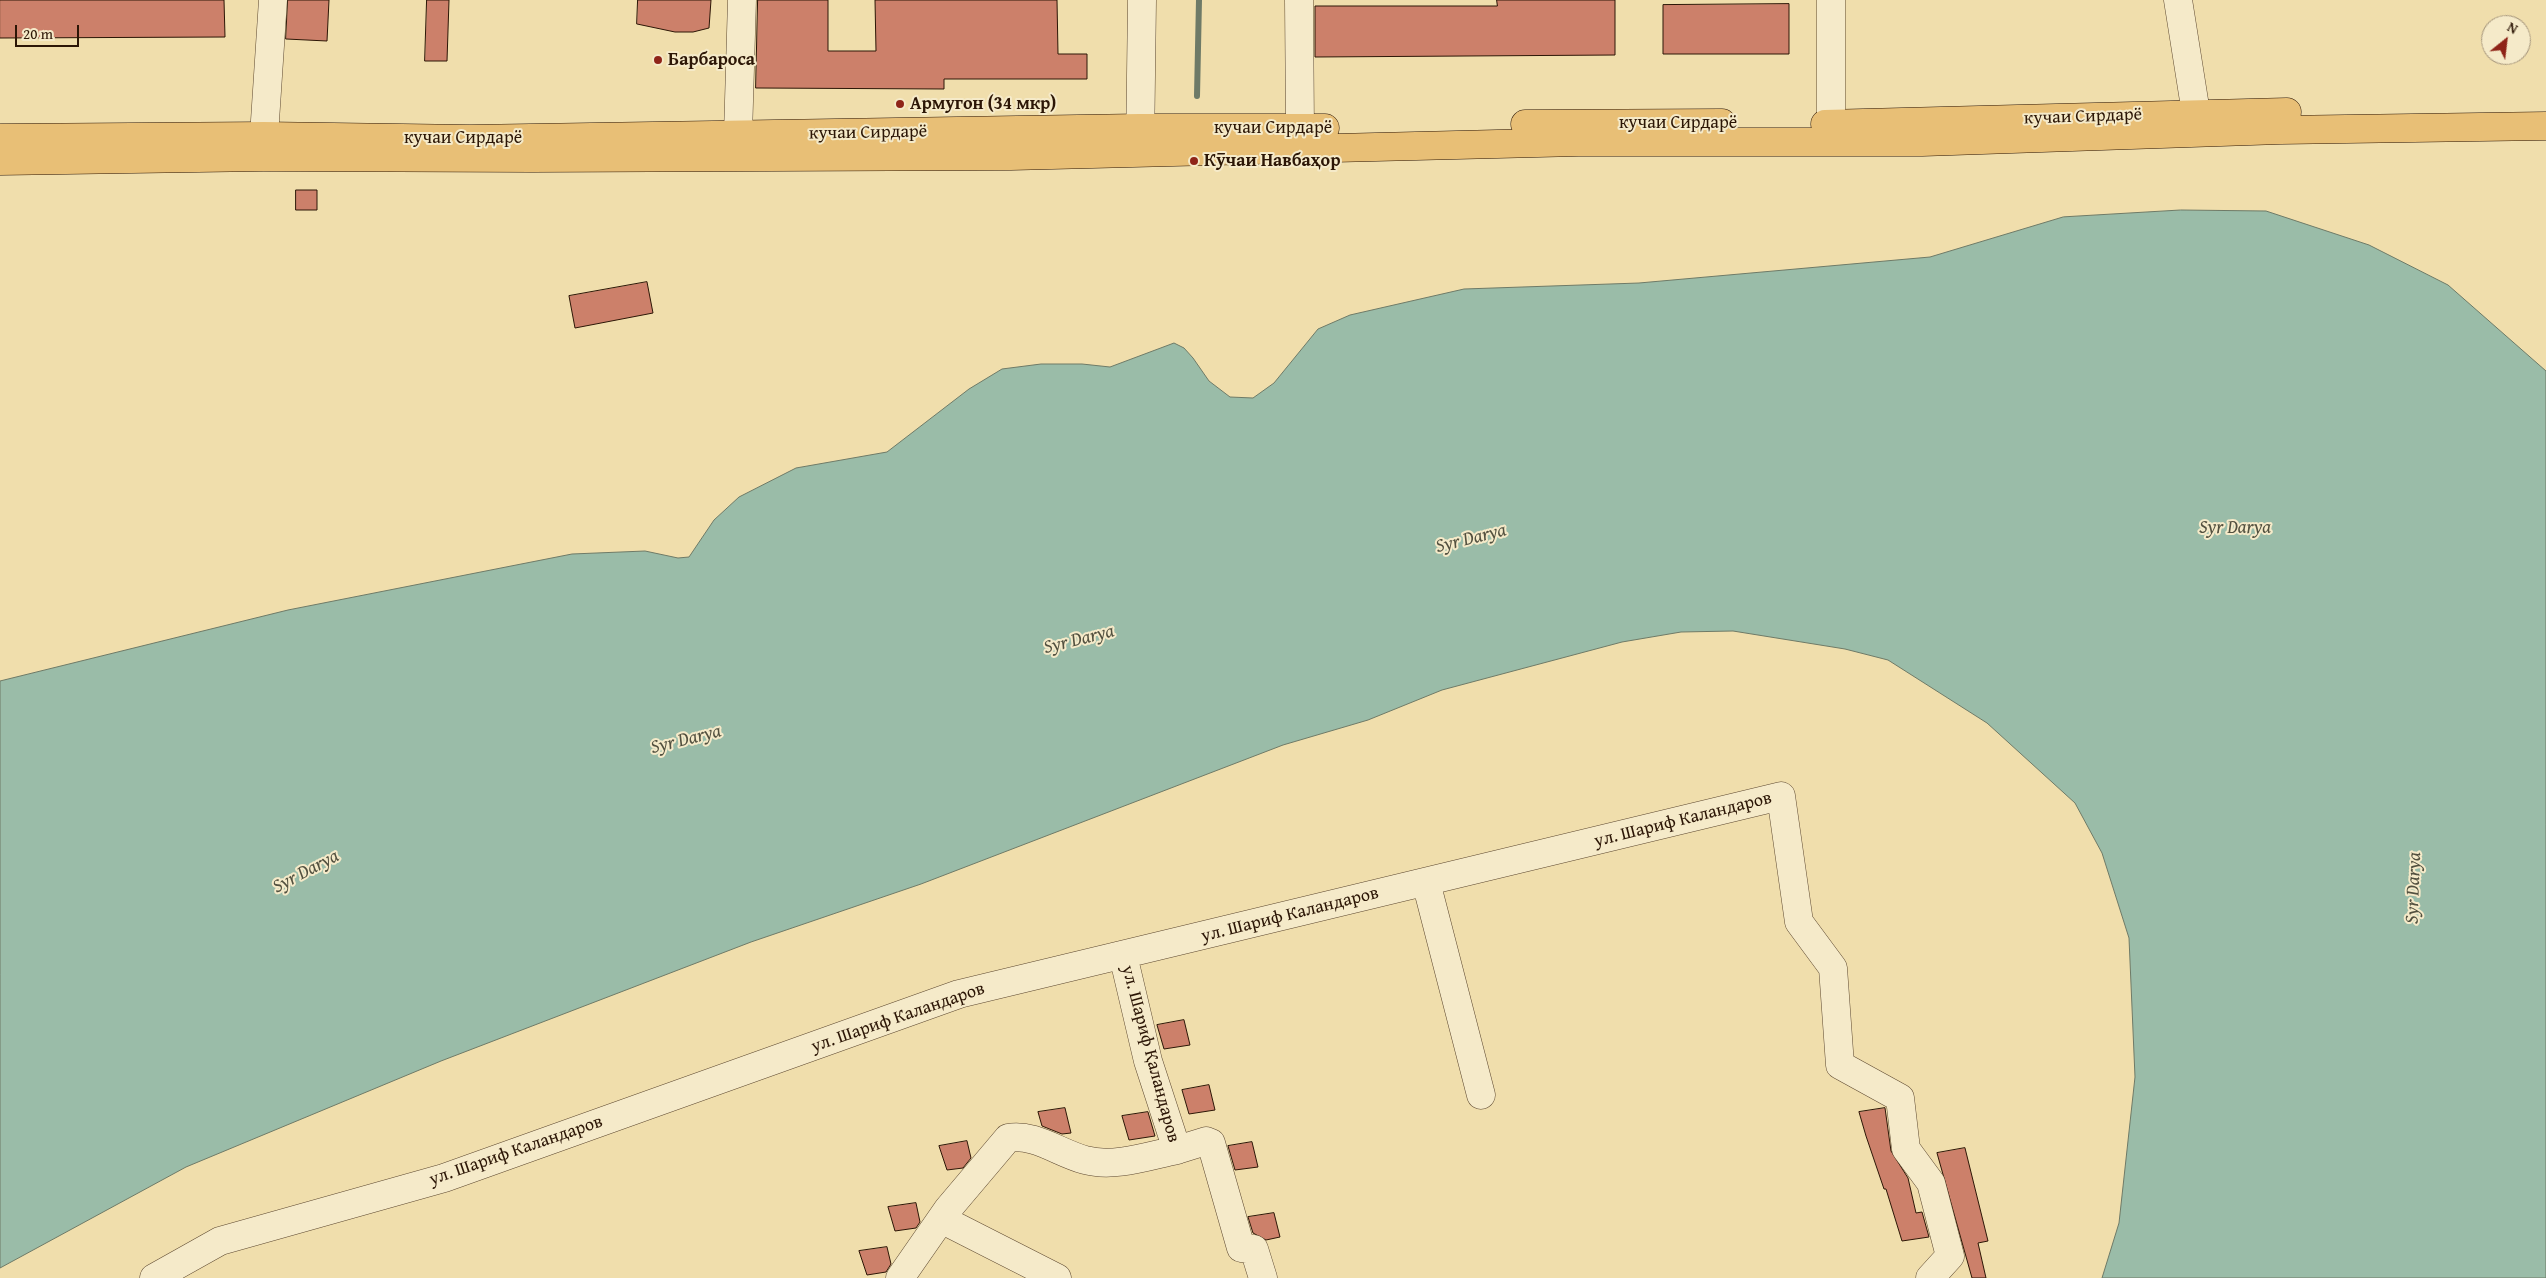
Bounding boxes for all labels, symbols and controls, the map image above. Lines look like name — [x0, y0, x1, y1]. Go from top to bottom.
scale bar — [18, 15, 81, 47]
north arrow — [2481, 15, 2531, 65]
text: N — [2504, 17, 2522, 39]
text: 20 m — [23, 23, 53, 44]
place label: Барбароса — [668, 49, 755, 71]
marker: Барбароса — [652, 54, 664, 66]
place label: Армугон (34 мкр) — [910, 93, 1056, 115]
marker: Армугон (34 мкр) — [894, 98, 906, 110]
street label: кучаи Сирдарё — [2024, 104, 2142, 130]
street label: кучаи Сирдарё — [1619, 112, 1737, 134]
street label: кучаи Сирдарё — [1214, 117, 1332, 139]
street label: кучаи Сирдарё — [809, 121, 927, 145]
street label: кучаи Сирдарё — [404, 127, 522, 149]
place label: Кӯчаи Навбаҳор — [1204, 150, 1340, 172]
marker: Кӯчаи Навбаҳор — [1188, 155, 1200, 167]
water label: Syr Darya — [2199, 517, 2271, 539]
water label: Syr Darya — [1433, 519, 1509, 559]
water label: Syr Darya — [1041, 620, 1117, 660]
water label: Syr Darya — [648, 720, 724, 760]
street label: ул. Шариф Каландаров — [1592, 788, 1774, 852]
water label: Syr Darya — [269, 845, 343, 899]
water label: Syr Darya — [2401, 852, 2427, 924]
street label: ул. Шариф Каландаров — [1199, 883, 1381, 947]
street label: ул. Шариф Қаландаров — [1116, 963, 1184, 1145]
street label: ул. Шариф Каландаров — [808, 978, 988, 1058]
street label: ул. Шариф Каландаров — [426, 1111, 606, 1191]

